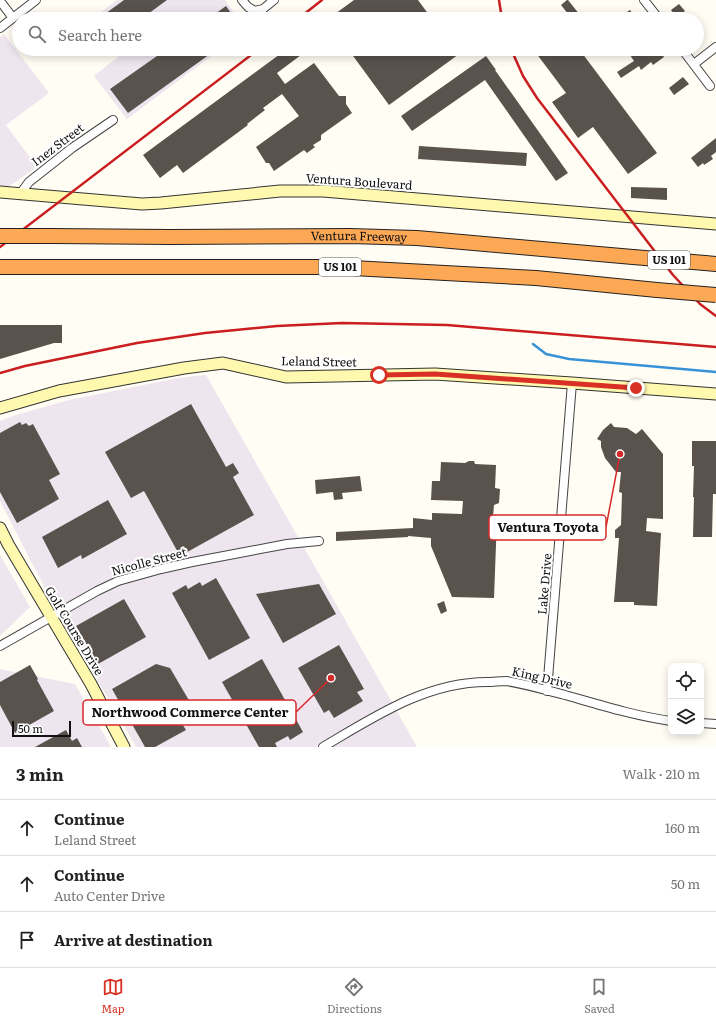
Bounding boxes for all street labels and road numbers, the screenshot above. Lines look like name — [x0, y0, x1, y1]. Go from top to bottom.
street label: Inez Street — [27, 118, 87, 170]
street label: Ventura Boulevard — [305, 168, 414, 194]
street label: Ventura Freeway — [311, 226, 407, 246]
road number: US 101 — [648, 251, 690, 269]
road number: US 101 — [319, 258, 361, 276]
street label: Leland Street — [281, 351, 357, 371]
street label: Nicolle Street — [109, 542, 189, 580]
street label: Lake Drive — [532, 553, 556, 615]
street label: Golf Course Drive — [41, 582, 109, 678]
street label: King Drive — [510, 661, 574, 693]

